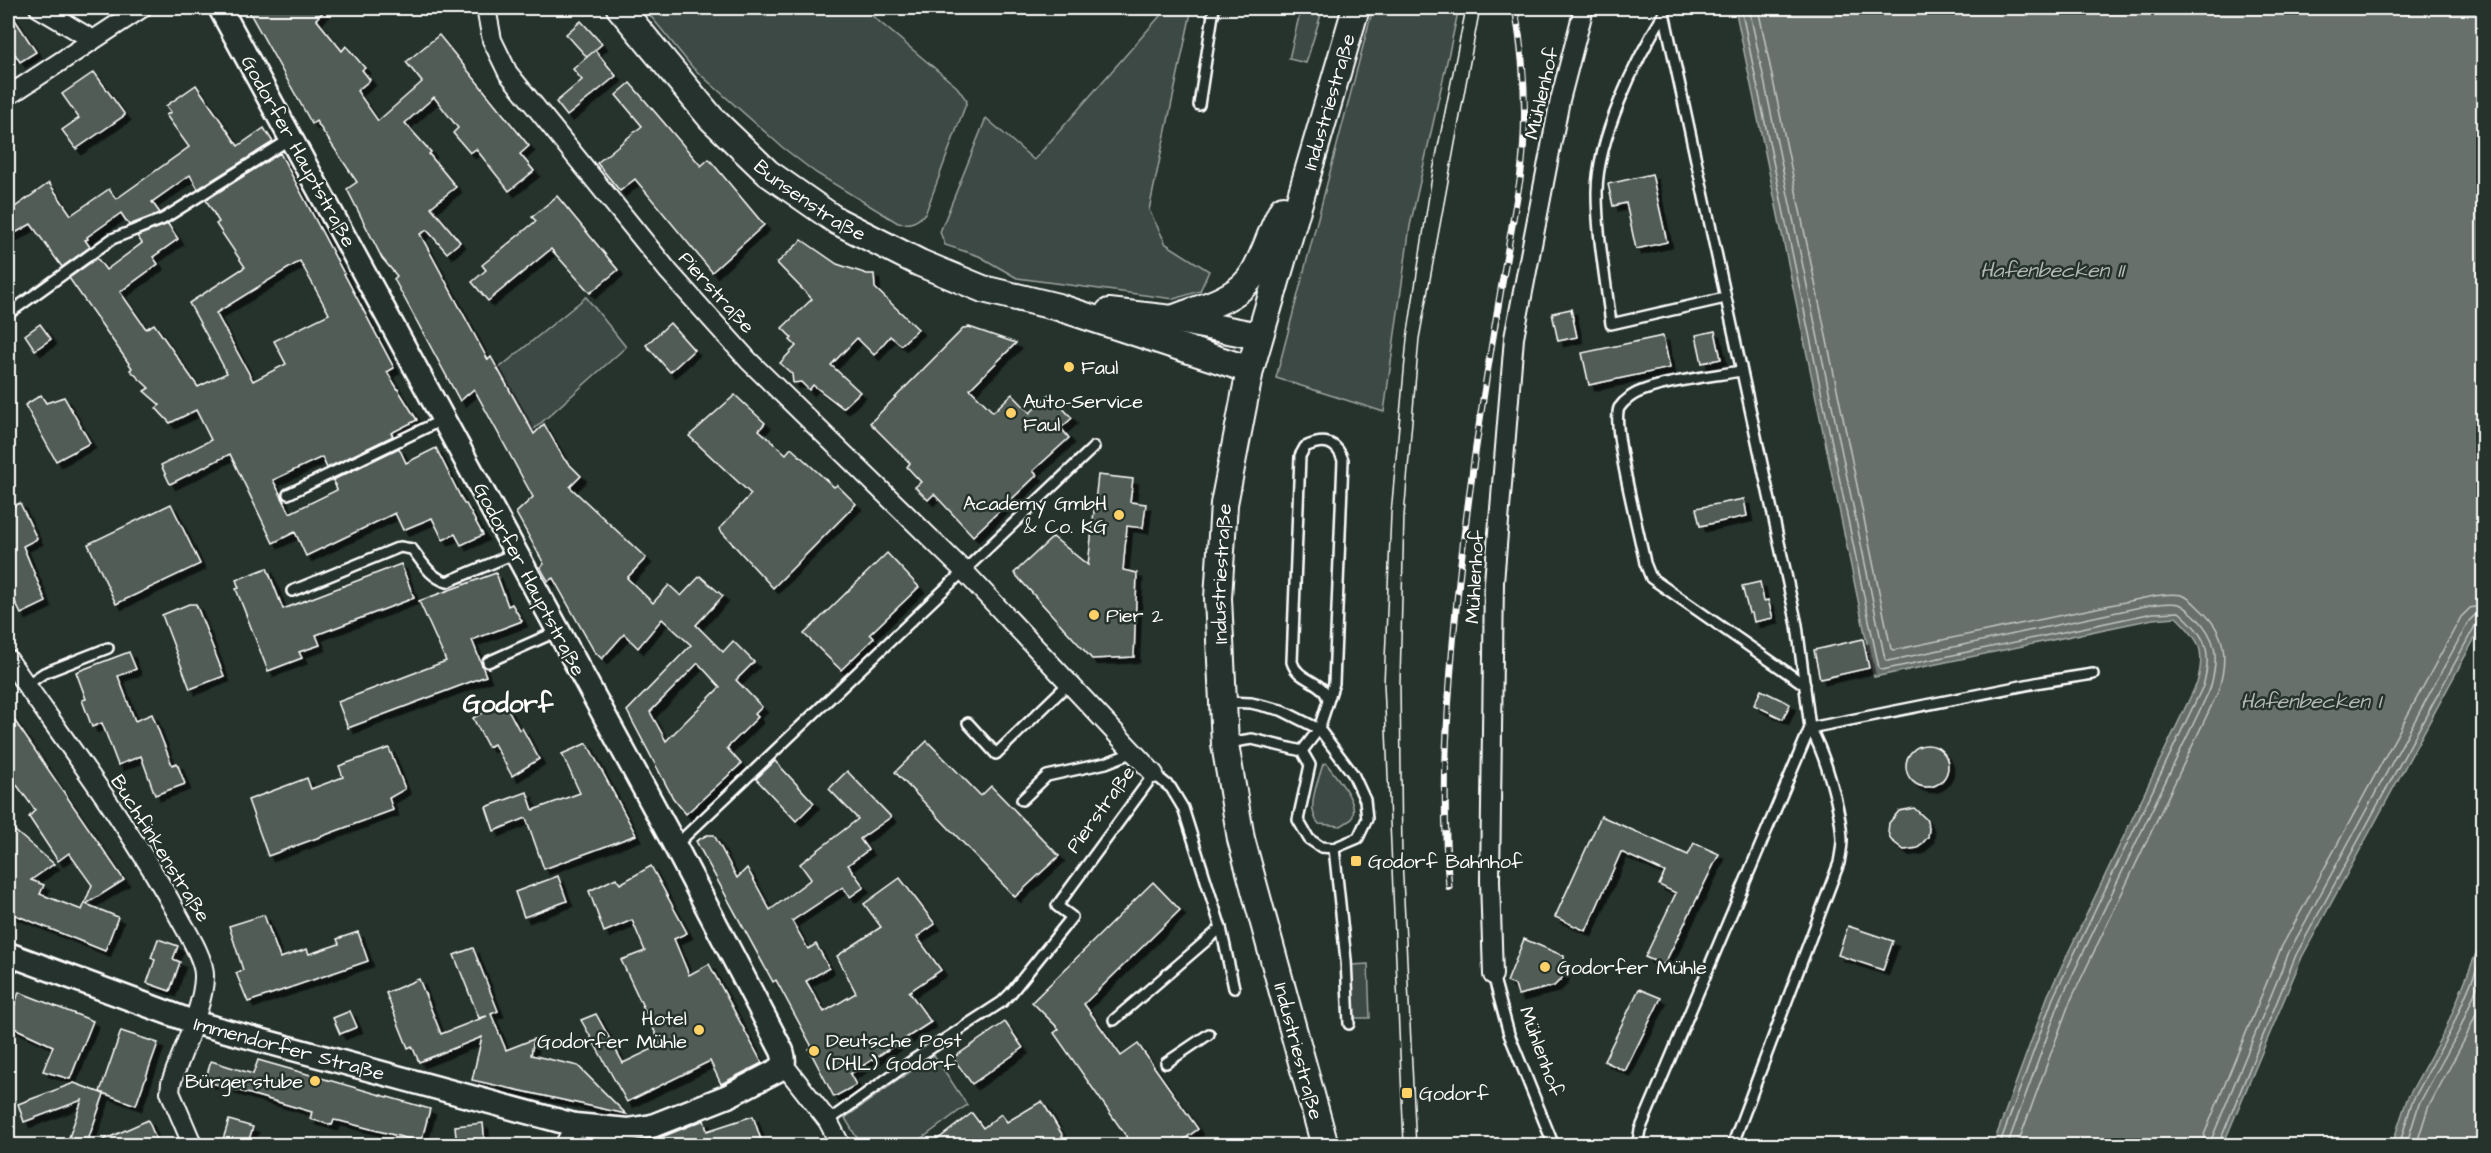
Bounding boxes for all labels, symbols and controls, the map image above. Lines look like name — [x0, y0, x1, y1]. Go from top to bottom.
street label: Industriestraße — [1296, 30, 1363, 174]
street label: Mühlenhof — [1518, 44, 1566, 142]
street label: Godorfer Hauptstraße — [234, 50, 363, 253]
street label: Bunsenstraße — [747, 153, 871, 248]
street label: Pierstraße — [672, 245, 761, 340]
water label: Hafenbecken II — [1980, 256, 2127, 285]
place label: Faul — [1081, 354, 1118, 382]
marker: Faul — [1062, 360, 1076, 374]
place label: Auto-Service Faul — [1023, 388, 1143, 439]
marker: Auto-Service Faul — [1004, 406, 1018, 420]
street label: Godorfer Hauptstraße — [466, 478, 592, 681]
place label: Academy GmbH & Co. KG — [963, 490, 1107, 541]
street label: Industriestraße — [1205, 503, 1239, 645]
marker: Academy GmbH & Co. KG — [1112, 508, 1126, 522]
street label: Mühlenhof — [1459, 529, 1491, 625]
place label: Pier 2 — [1106, 602, 1164, 630]
marker: Pier 2 — [1087, 608, 1101, 622]
district label: Godorf — [463, 686, 554, 722]
water label: Hafenbecken I — [2241, 687, 2384, 716]
street label: Pierstraße — [1060, 760, 1142, 859]
street label: Buchfinkenstraße — [103, 769, 217, 928]
place label: Godorf Bahnhof — [1368, 848, 1523, 876]
marker: Godorf Bahnhof — [1349, 854, 1363, 868]
place label: Godorfer Mühle — [1557, 954, 1707, 982]
marker: Godorfer Mühle — [1538, 960, 1552, 974]
street label: Industriestraße — [1266, 980, 1330, 1123]
street label: Mühlenhof — [1512, 1003, 1570, 1100]
place label: Hotel Godorfer Mühle — [537, 1005, 687, 1056]
street label: Immendorfer Straße — [191, 1010, 388, 1088]
marker: Hotel Godorfer Mühle — [692, 1023, 706, 1037]
place label: Deutsche Post (DHL) Godorf — [826, 1027, 962, 1078]
marker: Deutsche Post (DHL) Godorf — [807, 1044, 821, 1058]
place label: Bürgerstube — [185, 1068, 303, 1097]
marker: Bürgerstube — [308, 1074, 322, 1088]
place label: Godorf — [1419, 1080, 1489, 1108]
marker: Godorf — [1400, 1086, 1414, 1100]

